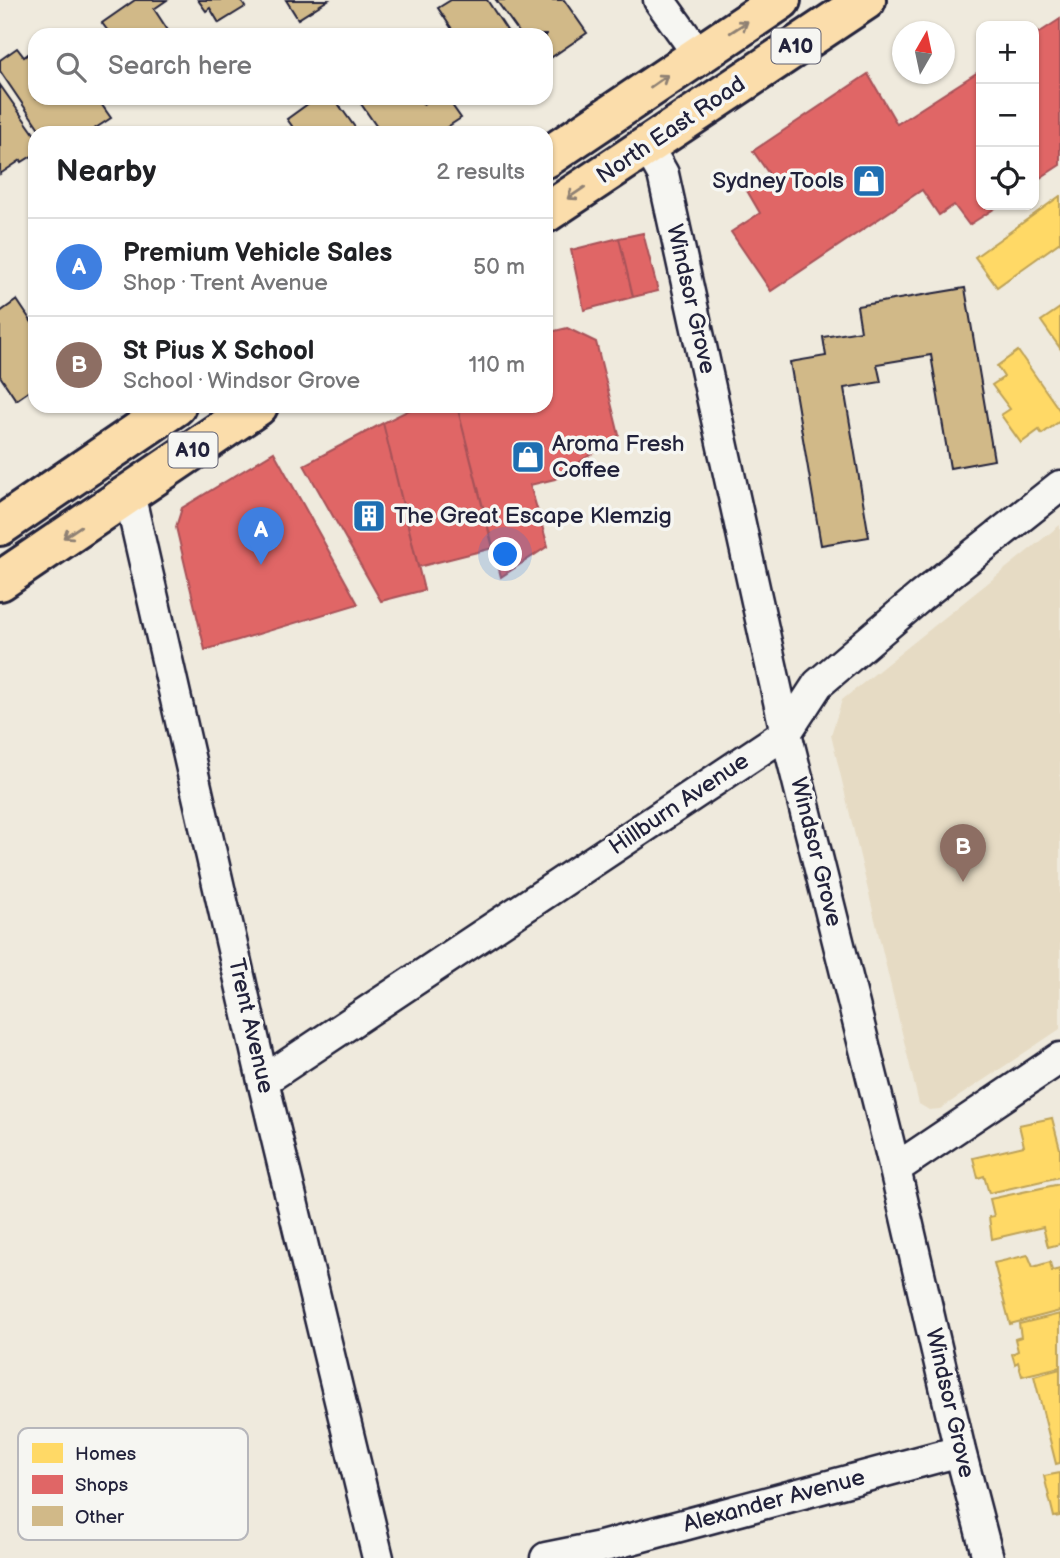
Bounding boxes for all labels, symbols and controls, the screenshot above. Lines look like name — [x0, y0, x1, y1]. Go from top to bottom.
one-way arrow — [729, 20, 749, 34]
north arrow — [892, 21, 955, 84]
map controls — [976, 21, 1039, 210]
button: + — [976, 21, 1039, 84]
search box — [28, 28, 553, 105]
road number: A10 — [772, 28, 820, 64]
icon: search — [52, 48, 90, 86]
text: Search here — [108, 51, 252, 82]
street label: North East Road — [591, 70, 751, 190]
one-way arrow — [649, 74, 668, 88]
button: − — [976, 84, 1039, 147]
button: locate — [976, 147, 1039, 210]
text: Nearby — [56, 154, 156, 190]
text: 2 results — [436, 158, 525, 186]
shop icon: Sydney Tools — [850, 162, 888, 200]
place label: Sydney Tools — [712, 167, 844, 195]
one-way arrow — [567, 186, 586, 200]
street label: Windsor Grove — [660, 221, 722, 377]
text: Premium Vehicle Sales — [123, 238, 392, 269]
text: A — [72, 253, 86, 281]
text: 50 m — [473, 253, 525, 281]
text: Shop · Trent Avenue — [123, 269, 328, 297]
text: St Pius X School — [123, 336, 314, 367]
text: B — [71, 351, 87, 379]
text: 110 m — [468, 351, 525, 379]
text: School · Windsor Grove — [123, 367, 360, 395]
place label: Aroma Fresh Coffee — [552, 430, 685, 484]
road number: A10 — [168, 433, 218, 468]
shop icon: Aroma Fresh Coffee — [509, 438, 547, 476]
building icon: The Great Escape Klemzig — [350, 497, 388, 535]
place label: The Great Escape Klemzig — [394, 502, 672, 530]
pin: A — [238, 507, 284, 565]
one-way arrow — [63, 525, 82, 539]
your location — [488, 537, 522, 571]
street label: Hillburn Avenue — [604, 747, 754, 861]
street label: Windsor Grove — [784, 774, 848, 930]
pin: B — [940, 824, 986, 882]
street label: Trent Avenue — [222, 956, 280, 1096]
street label: Windsor Grove — [919, 1325, 981, 1481]
legend — [18, 1428, 248, 1540]
text: Homes — [75, 1443, 136, 1466]
street label: Alexander Avenue — [680, 1463, 868, 1539]
text: Shops — [75, 1474, 128, 1497]
text: Other — [75, 1506, 125, 1529]

